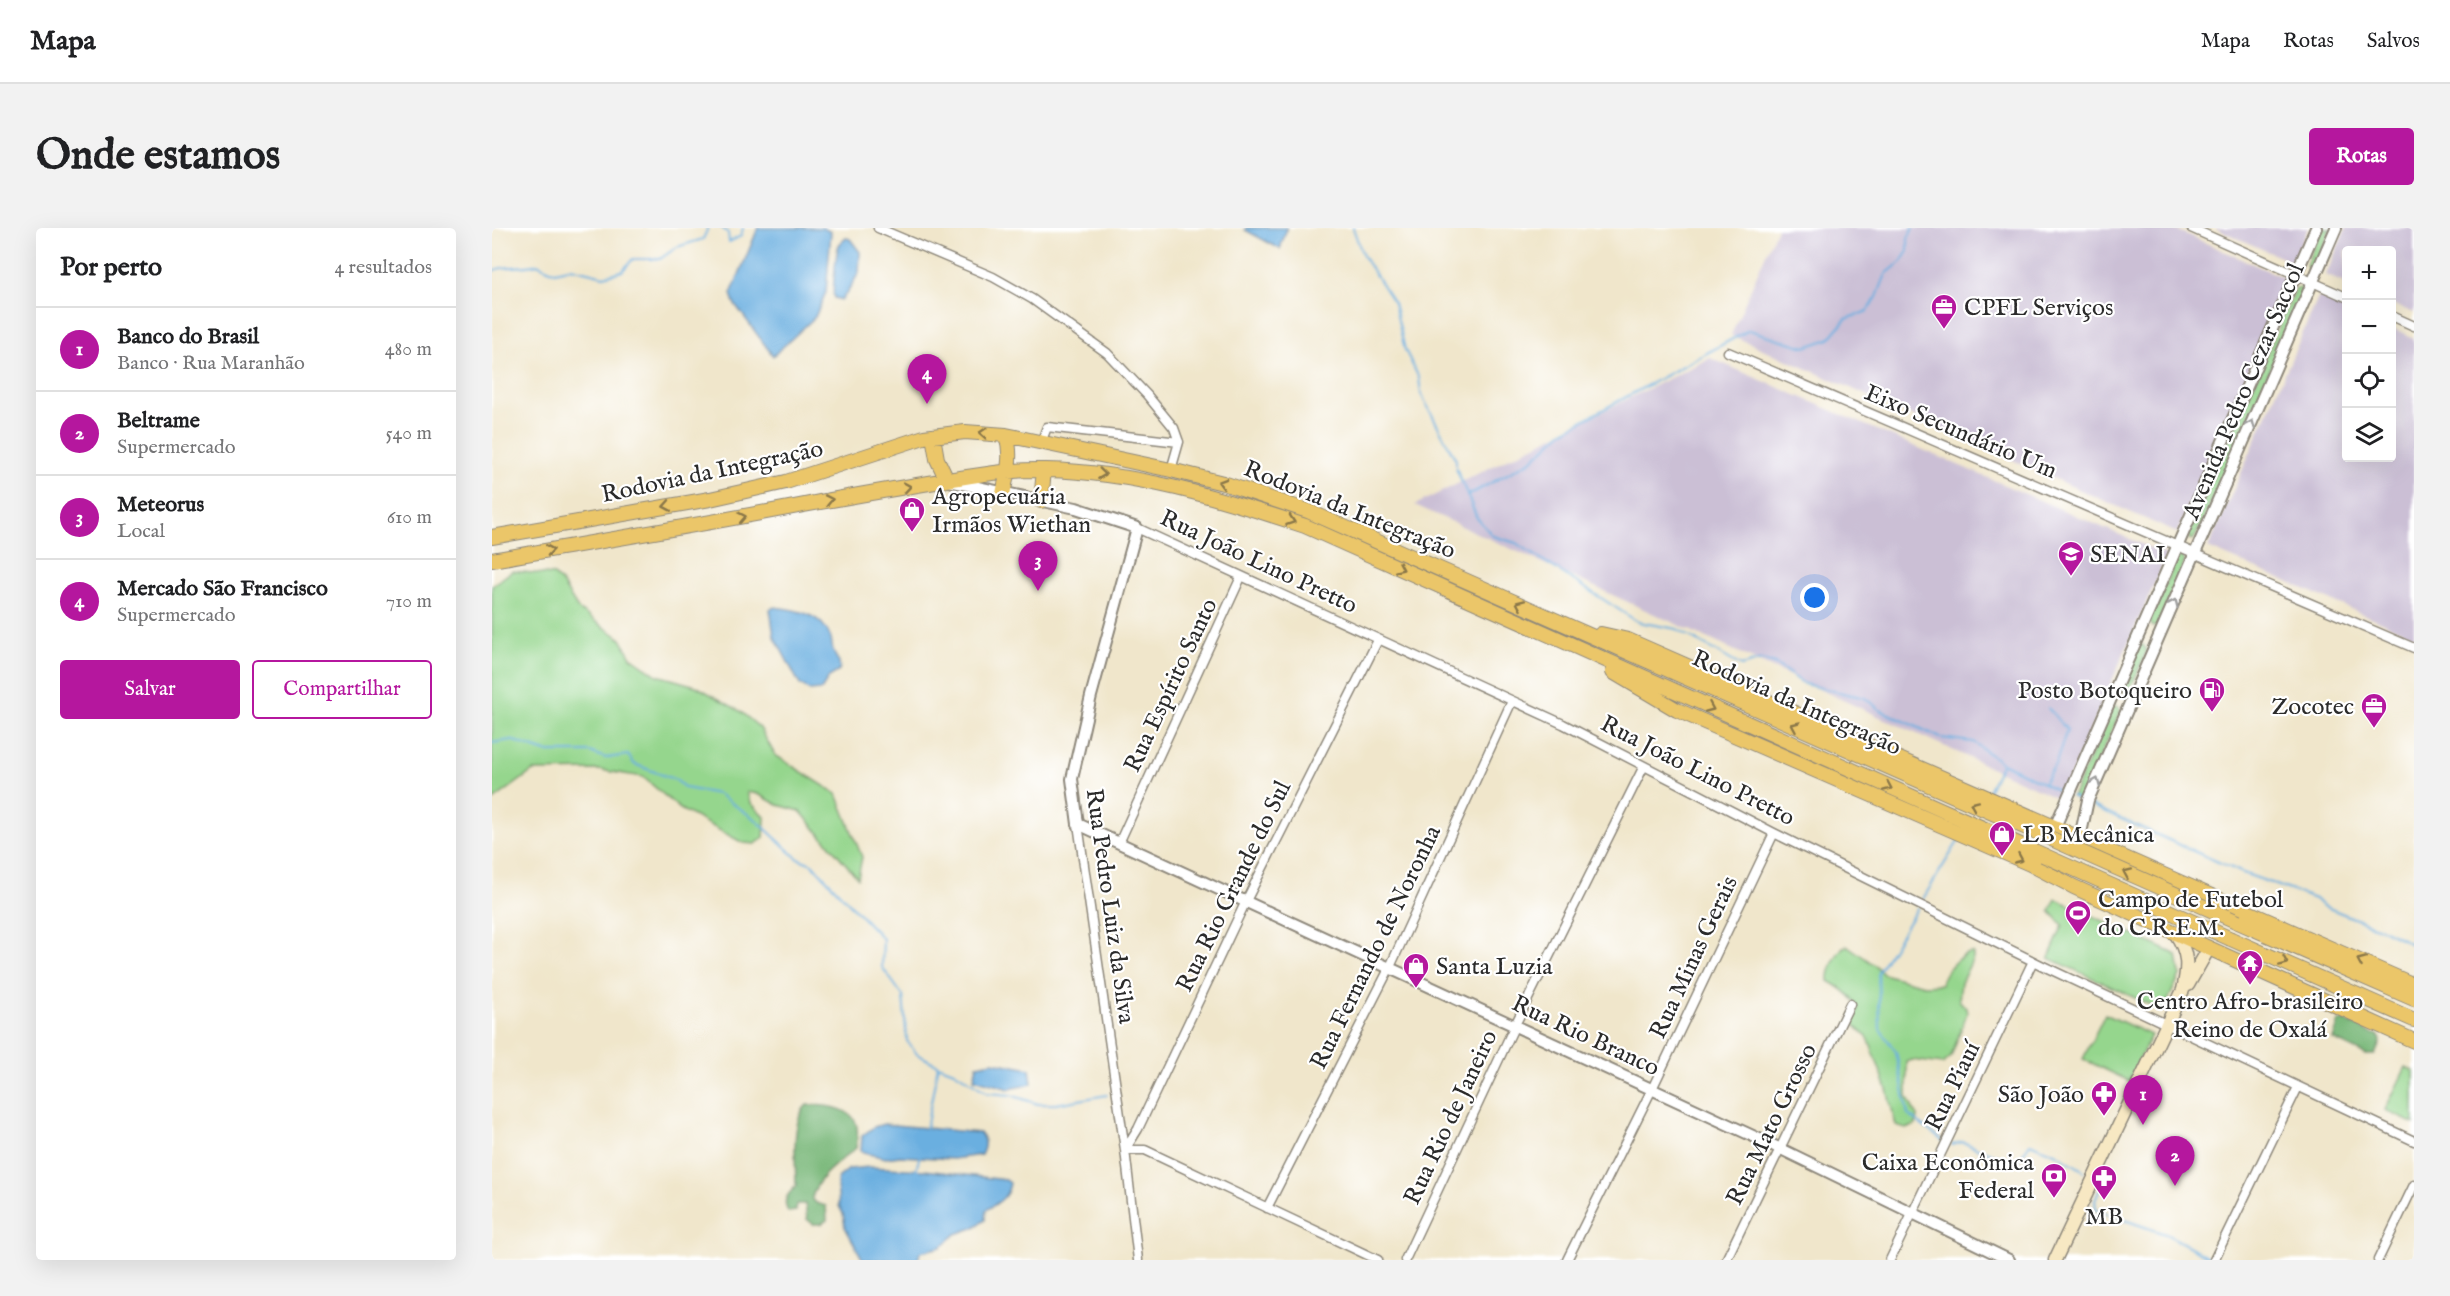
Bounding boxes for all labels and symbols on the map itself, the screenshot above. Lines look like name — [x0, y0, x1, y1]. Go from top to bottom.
street label: Avenida Pedro Cezar Saccol — [2176, 258, 2313, 525]
office icon: CPFL Serviços — [1929, 292, 1959, 330]
place label: CPFL Serviços — [1964, 293, 2113, 324]
pin: 4 — [908, 354, 946, 404]
street label: Eixo Secundário Um — [1859, 378, 2061, 487]
one-way arrow — [2244, 419, 2256, 430]
one-way arrow — [979, 427, 988, 440]
street label: Rodovia da Integração — [599, 434, 826, 511]
street label: Rodovia da Integração — [1239, 454, 1460, 567]
one-way arrow — [1098, 467, 1107, 480]
one-way arrow — [1217, 478, 1227, 491]
one-way arrow — [902, 481, 911, 493]
place label: Agropecuária Irmãos Wiethan — [931, 482, 1091, 541]
one-way arrow — [824, 494, 834, 507]
shop icon: Agropecuária Irmãos Wiethan — [897, 495, 927, 533]
one-way arrow — [663, 499, 673, 512]
street label: Rua João Lino Pretto — [1155, 503, 1362, 622]
one-way arrow — [737, 511, 747, 524]
one-way arrow — [1285, 514, 1296, 527]
school or university icon: SENAI — [2056, 539, 2086, 577]
place label: SENAI — [2090, 540, 2166, 571]
pin: 3 — [1018, 542, 1058, 591]
one-way arrow — [544, 544, 554, 557]
one-way arrow — [1394, 560, 1405, 572]
your location — [1800, 583, 1829, 612]
street label: Rua Espírito Santo — [1117, 594, 1225, 778]
one-way arrow — [2166, 598, 2178, 609]
one-way arrow — [1515, 599, 1526, 611]
street label: Rodovia da Integração — [1687, 643, 1906, 763]
fuel station icon: Posto Botoqueiro — [2197, 675, 2227, 713]
place label: Posto Botoqueiro — [2017, 676, 2192, 707]
office icon: Zocotec — [2359, 691, 2389, 729]
place label: Zocotec — [2271, 692, 2354, 723]
one-way arrow — [1703, 700, 1714, 712]
street label: Rua João Lino Pretto — [1595, 709, 1800, 834]
one-way arrow — [1791, 722, 1802, 734]
street label: Rua Rio Grande do Sul — [1170, 776, 1299, 997]
one-way arrow — [2089, 777, 2101, 788]
one-way arrow — [1882, 779, 1893, 791]
street label: Rua Pedro Luiz da Silva — [1078, 787, 1141, 1026]
one-way arrow — [1969, 800, 1980, 812]
shop icon: LB Mecânica — [1987, 819, 2017, 857]
street label: Rua Fernando de Noronha — [1304, 820, 1449, 1075]
place label: LB Mecânica — [2022, 820, 2155, 851]
one-way arrow — [2013, 852, 2024, 864]
one-way arrow — [2123, 868, 2134, 880]
street label: Rua Minas Gerais — [1643, 871, 1746, 1044]
place label: Campo de Futebol do C.R.E.M. — [2098, 885, 2284, 944]
sports icon: Campo de Futebol do C.R.E.M. — [2063, 898, 2093, 936]
temple icon: Centro Afro-brasileiro Reino de Oxalá — [2235, 948, 2265, 986]
shop icon: Santa Luzia — [1401, 951, 1431, 989]
place label: Santa Luzia — [1436, 952, 1553, 983]
one-way arrow — [2278, 955, 2289, 967]
one-way arrow — [2356, 956, 2367, 968]
place label: Centro Afro-brasileiro Reino de Oxalá — [2137, 987, 2363, 1046]
street label: Rua Rio Branco — [1506, 989, 1664, 1084]
street label: Rua Rio de Janeiro — [1397, 1025, 1505, 1210]
street label: Rua Piauí — [1918, 1035, 1989, 1136]
street label: Rua Mato Grosso — [1720, 1039, 1825, 1211]
pin: 1 — [2124, 1076, 2162, 1125]
pharmacy icon: São João — [2089, 1079, 2119, 1117]
place label: São João — [1998, 1080, 2084, 1111]
pin: 2 — [2156, 1136, 2194, 1186]
place label: Caixa Econômica Federal — [1862, 1148, 2035, 1207]
bank icon: Caixa Econômica Federal — [2039, 1161, 2069, 1199]
pharmacy icon: MB — [2089, 1163, 2119, 1201]
place label: MB — [2085, 1202, 2123, 1233]

